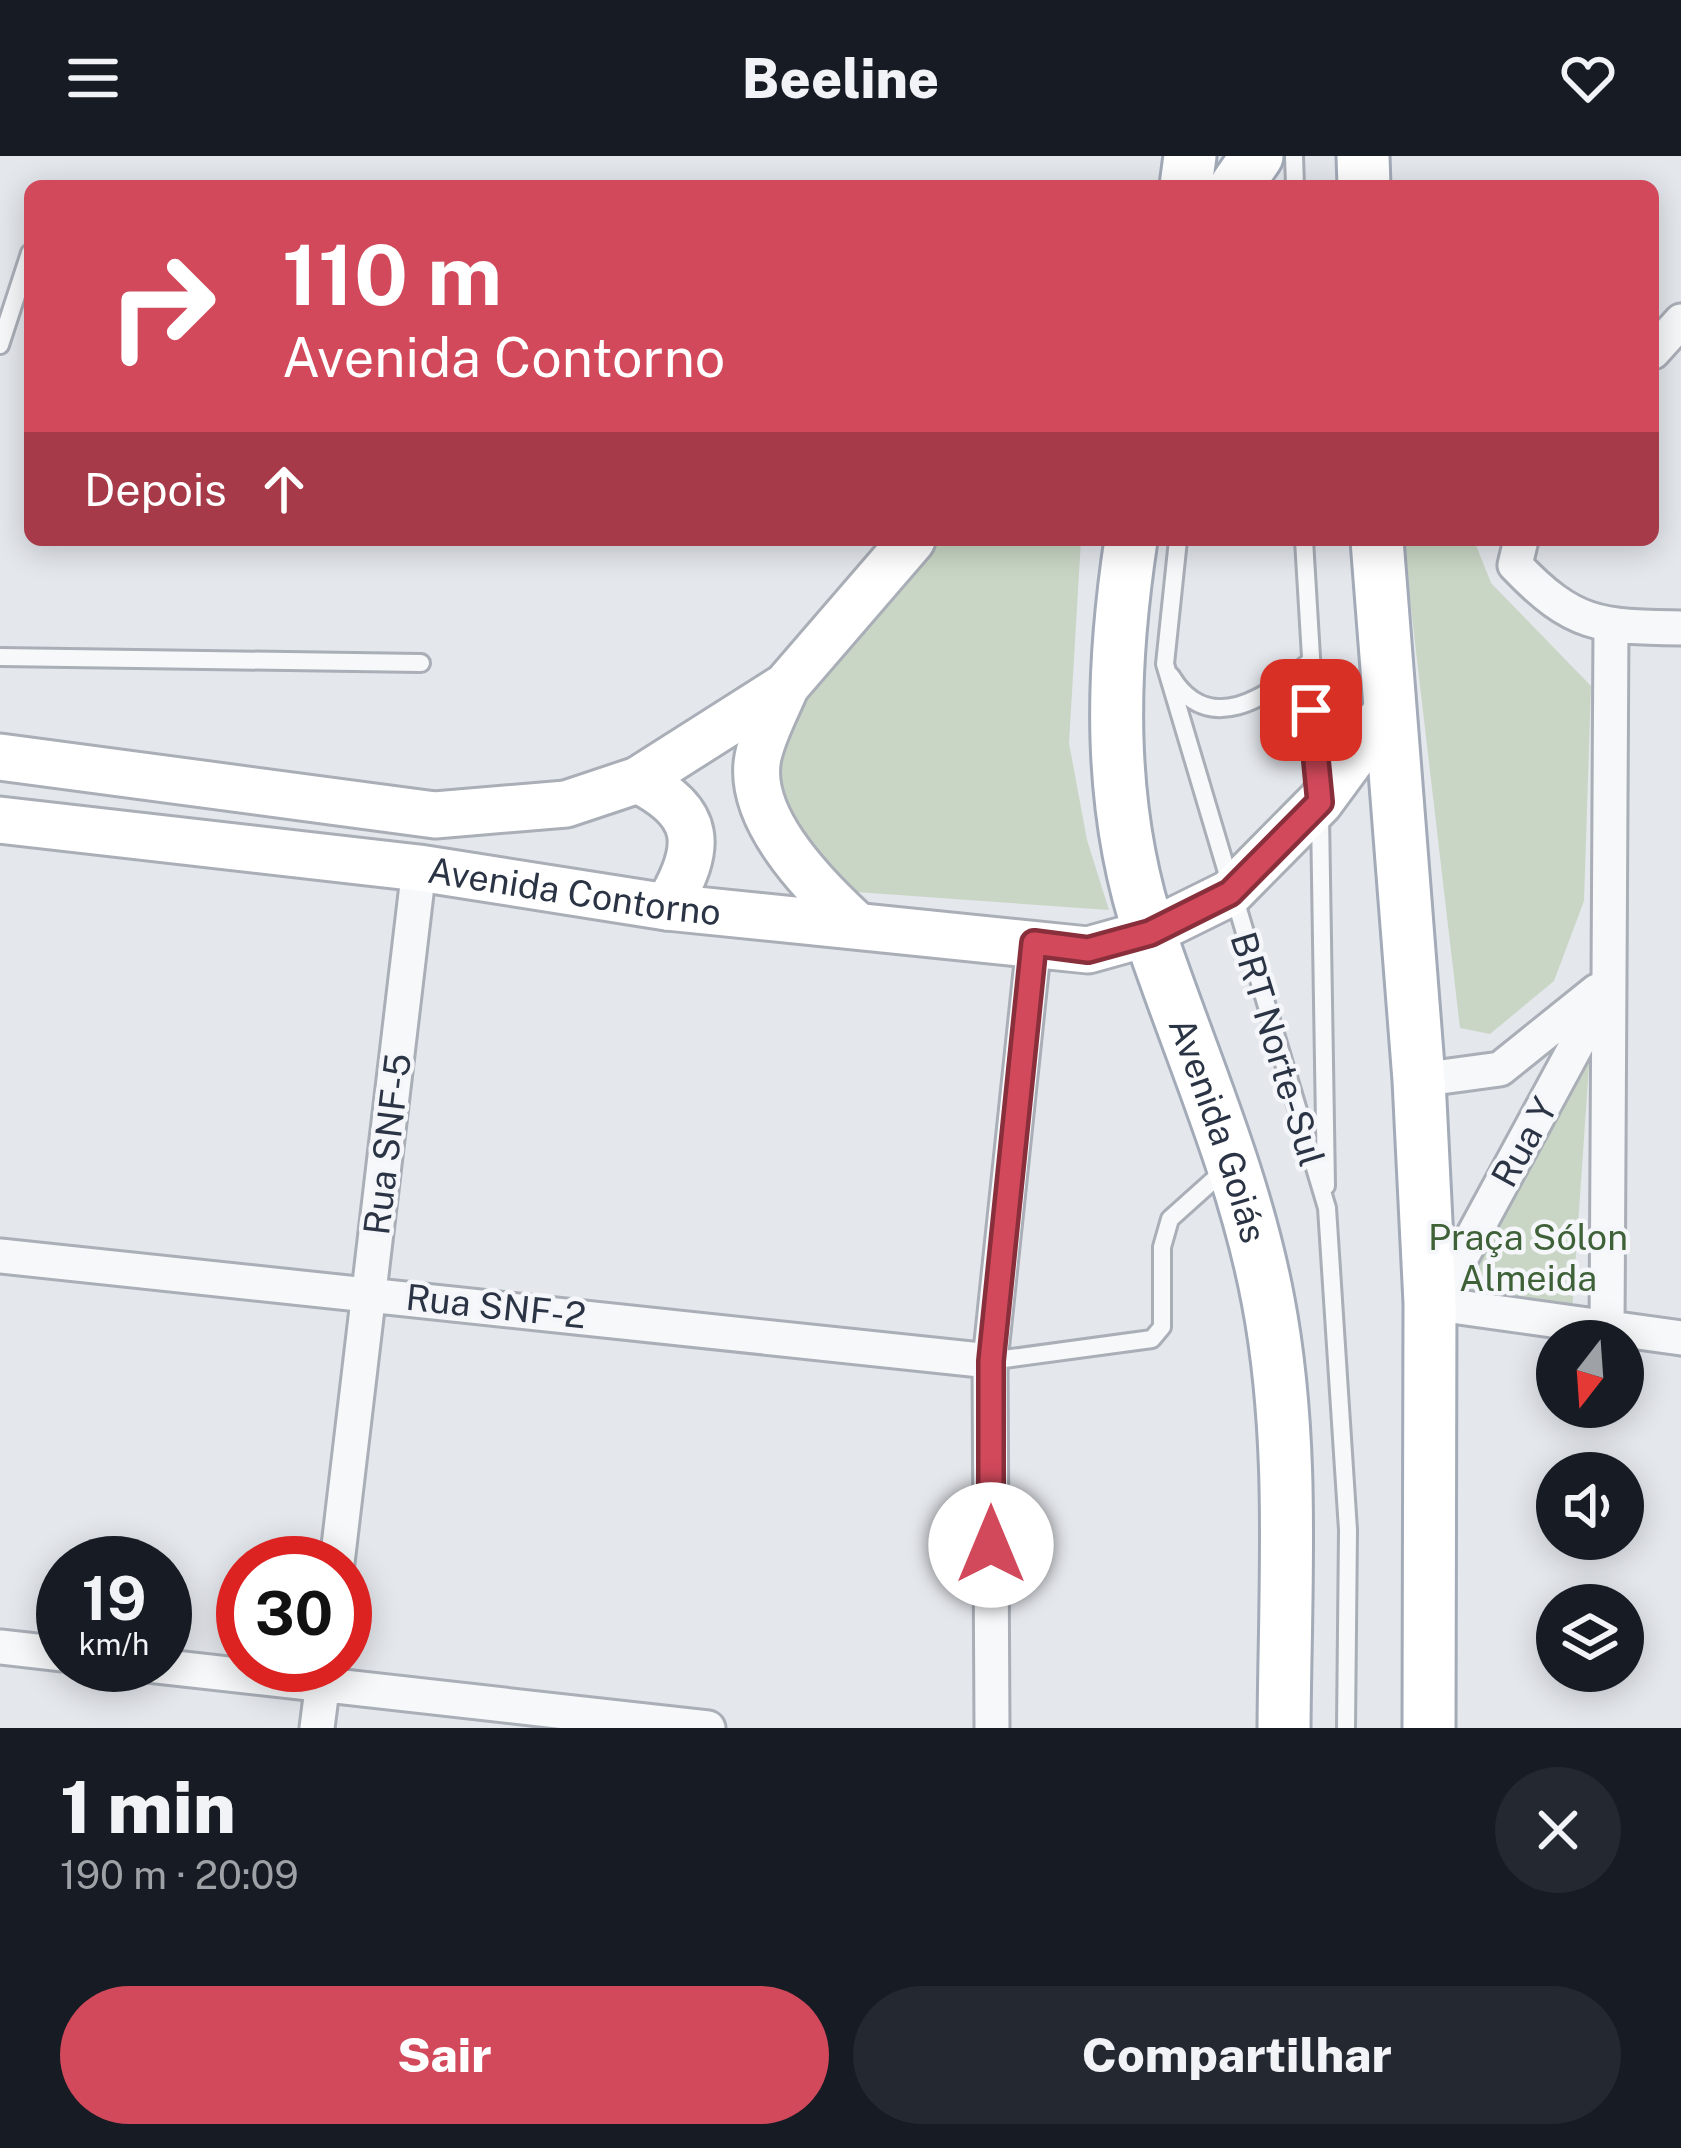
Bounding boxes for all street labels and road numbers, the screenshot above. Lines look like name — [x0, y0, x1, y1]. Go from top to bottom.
street label: Avenida Contorno — [425, 849, 723, 933]
street label: BRT Norte-Sul — [1222, 927, 1334, 1171]
street label: Avenida Goiás — [1161, 1012, 1275, 1247]
street label: Rua SNF-5 — [355, 1051, 419, 1237]
street label: Rua Y — [1482, 1090, 1566, 1194]
street label: Rua SNF-2 — [404, 1276, 588, 1336]

